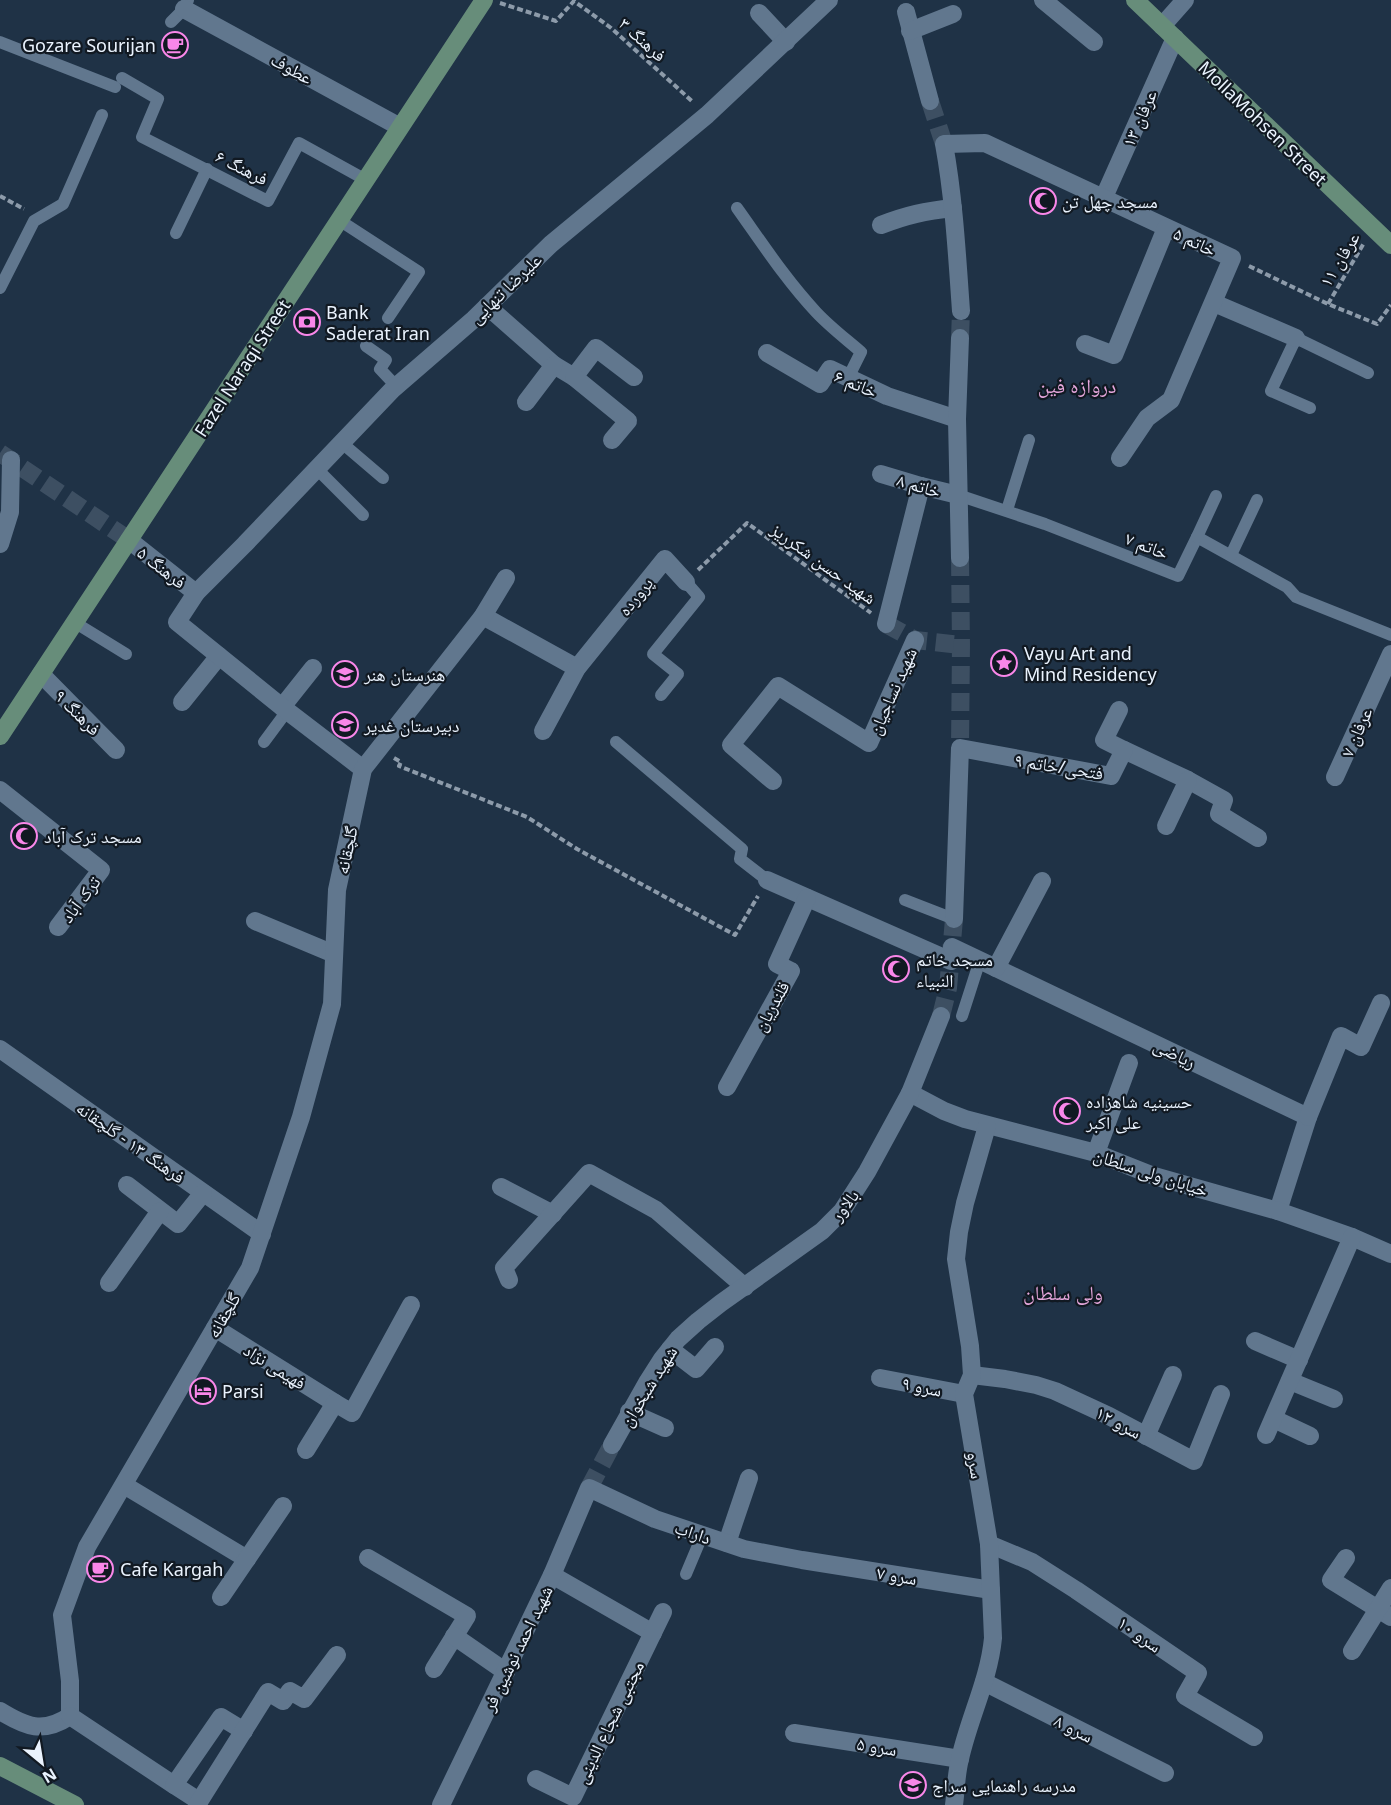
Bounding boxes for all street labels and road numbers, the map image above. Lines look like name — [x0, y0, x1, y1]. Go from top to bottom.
street label: فرهنگ ۳ — [614, 11, 672, 67]
street label: عطوف — [267, 47, 317, 89]
street label: MollaMohsen Street — [1194, 55, 1333, 191]
street label: عرفان ۱۳ — [1116, 86, 1162, 150]
street label: فرهنگ ۶ — [212, 144, 272, 190]
street label: خاتم ۵ — [1169, 221, 1220, 262]
street label: عرفان ۱۱ — [1313, 227, 1365, 291]
street label: علیرضا تنهایی — [464, 247, 546, 329]
street label: Fazel Naraqi Street — [189, 294, 296, 441]
street label: خاتم ۶ — [830, 363, 881, 404]
street label: خاتم ۸ — [894, 467, 944, 504]
street label: شهید حسن شکرریز — [766, 516, 882, 609]
street label: خاتم ۷ — [1122, 526, 1172, 565]
street label: فرهنگ ۵ — [133, 540, 191, 594]
street label: پرورده — [612, 571, 658, 621]
street label: شهید نساجیان — [862, 644, 922, 738]
street label: فرهنگ ۹ — [50, 684, 106, 740]
street label: عرفان ۷ — [1335, 703, 1377, 761]
street label: فتحی/خاتم ۹ — [1013, 747, 1105, 786]
street label: گلچقانه — [329, 823, 363, 876]
street label: ترک آباد — [55, 871, 105, 927]
street label: قلندریان — [747, 977, 795, 1035]
street label: ریاضی — [1150, 1033, 1200, 1073]
street label: فرهنگ ۱۳ - گلچقانه — [72, 1096, 190, 1188]
street label: خیابان ولی سلطان — [1091, 1142, 1211, 1202]
street label: بالاور — [824, 1184, 864, 1227]
street label: گلچقانه — [200, 1288, 246, 1342]
street label: فهیمی نژاد — [239, 1337, 311, 1395]
street label: شهید شبخوان — [614, 1341, 682, 1431]
street label: سرو ۹ — [900, 1370, 944, 1402]
street label: سرو ۱۲ — [1092, 1400, 1146, 1444]
street label: سرو — [962, 1450, 990, 1480]
street label: داراب — [672, 1515, 714, 1549]
street label: سرو ۷ — [875, 1560, 919, 1590]
street label: شهید احمد نوشین فر — [476, 1581, 558, 1716]
street label: سرو ۱۰ — [1113, 1610, 1167, 1658]
street label: مجتبی شجاع الدینی — [569, 1657, 649, 1787]
street label: سرو ۸ — [1051, 1708, 1097, 1748]
street label: سرو ۵ — [855, 1731, 899, 1761]

